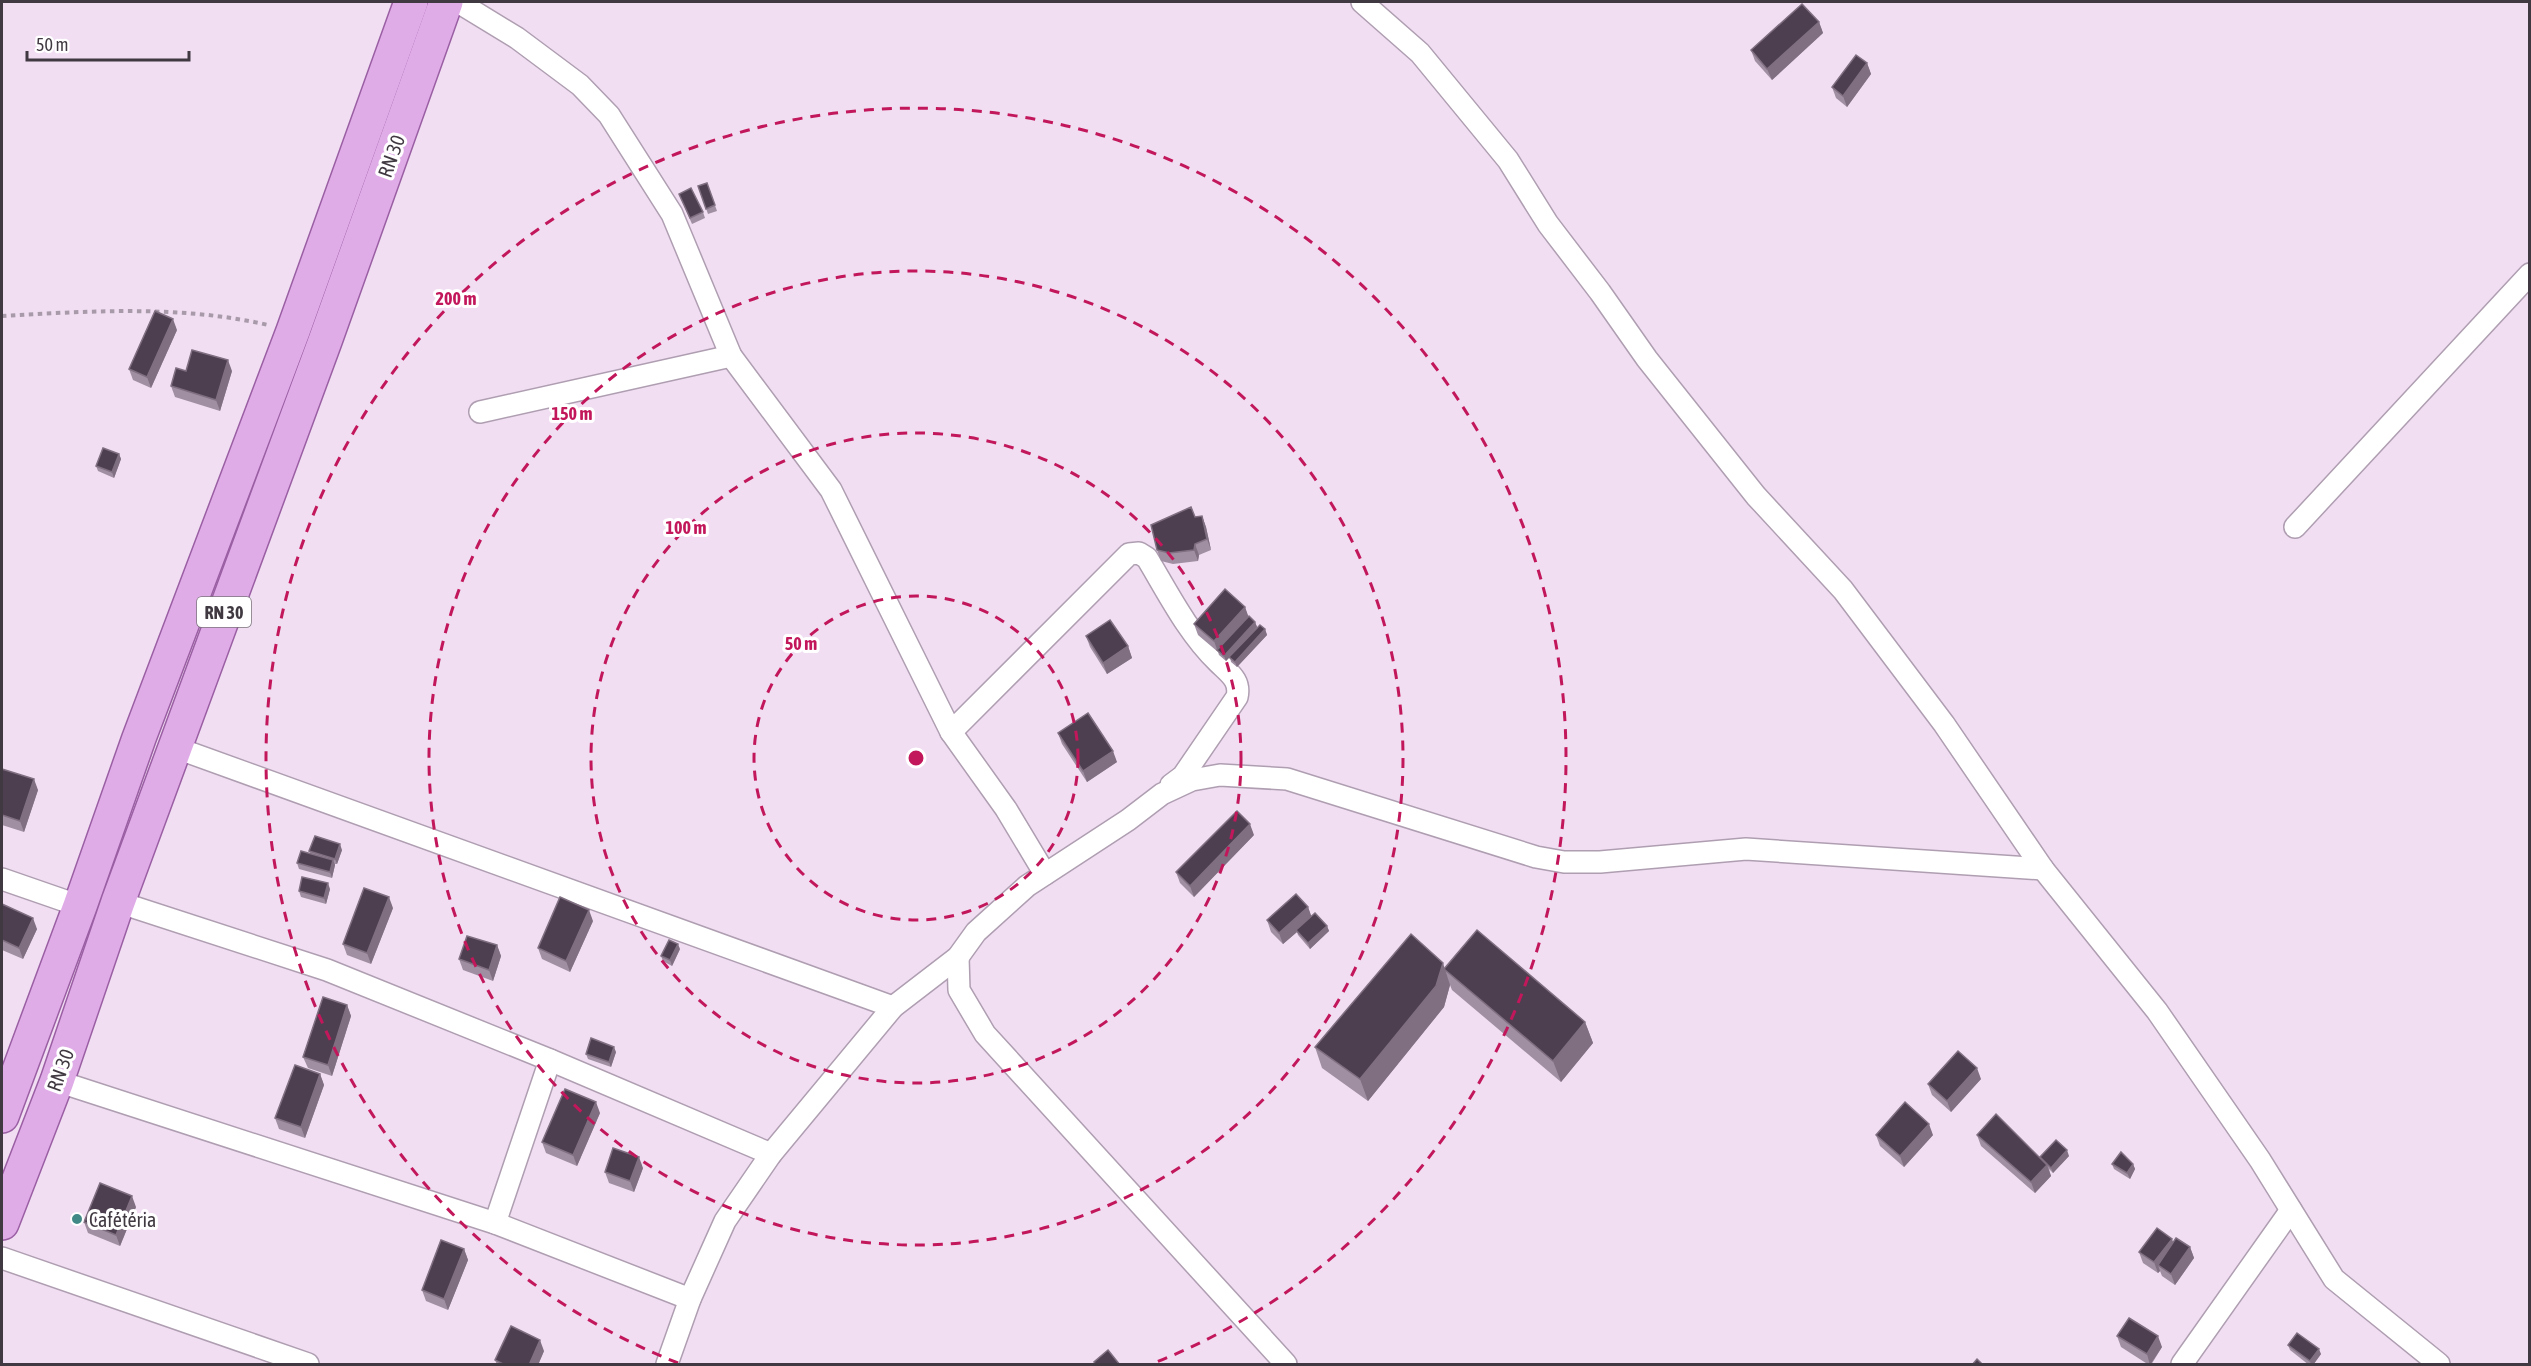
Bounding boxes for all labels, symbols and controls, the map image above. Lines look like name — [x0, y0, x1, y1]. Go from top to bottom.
scale bar — [27, 24, 189, 62]
text: 50 m — [36, 34, 68, 55]
street label: RN 30 — [373, 132, 409, 180]
text: 200 m — [436, 288, 476, 309]
text: 150 m — [552, 403, 592, 424]
text: 100 m — [666, 517, 706, 538]
road number: RN 30 — [197, 597, 251, 627]
text: 50 m — [785, 633, 817, 654]
centre of rings — [906, 748, 926, 768]
street label: RN 30 — [42, 1046, 78, 1094]
place label: Cafétéria — [89, 1208, 156, 1231]
marker: Cafétéria — [70, 1212, 84, 1226]

